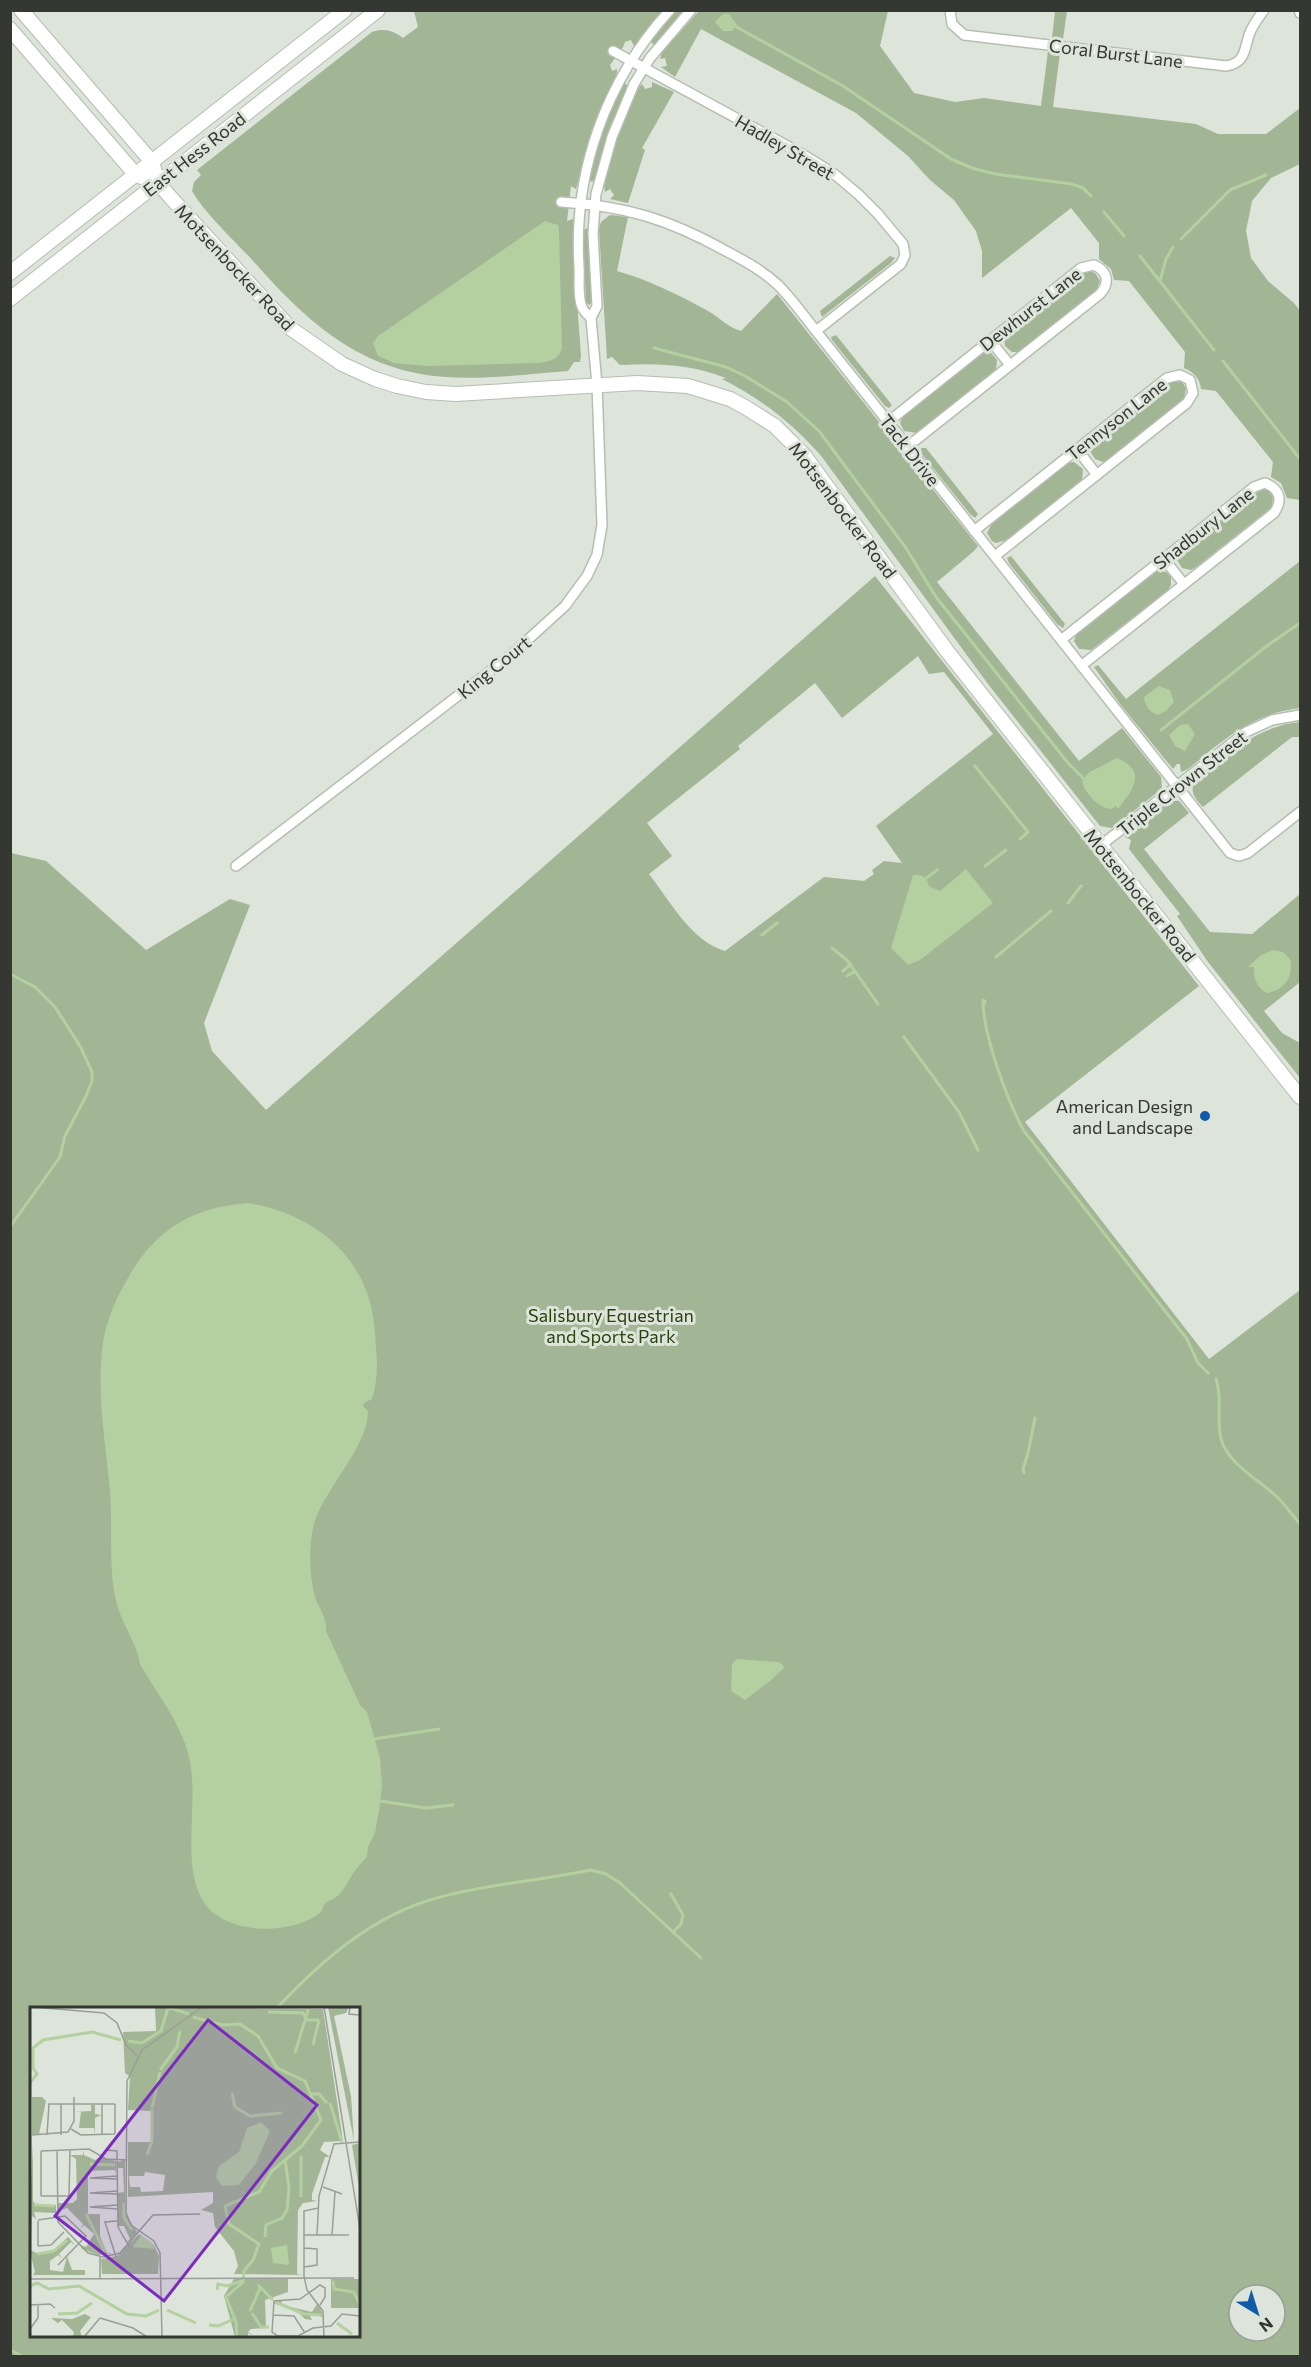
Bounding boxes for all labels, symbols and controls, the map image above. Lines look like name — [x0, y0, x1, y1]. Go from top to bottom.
street label: Coral Burst Lane — [1048, 34, 1184, 72]
street label: East Hess Road — [138, 107, 250, 201]
street label: Hadley Street — [732, 110, 838, 184]
street label: Motsenbocker Road — [171, 199, 299, 335]
street label: Dewhurst Lane — [975, 263, 1085, 355]
street label: Tennyson Lane — [1061, 373, 1171, 465]
street label: Tack Drive — [875, 410, 945, 490]
street label: Motsenbocker Road — [785, 437, 901, 583]
street label: Shadbury Lane — [1149, 482, 1257, 574]
street label: King Court — [453, 631, 535, 703]
street label: Triple Crown Street — [1113, 725, 1251, 841]
street label: Motsenbocker Road — [1080, 824, 1200, 966]
place label: American Design and Landscape — [1056, 1095, 1193, 1138]
marker: American Design and Landscape — [1198, 1109, 1212, 1123]
park label: Salisbury Equestrian and Sports Park — [528, 1304, 694, 1347]
inset map — [30, 2007, 360, 2337]
north arrow — [1227, 2283, 1287, 2343]
text: N — [1256, 2314, 1277, 2336]

